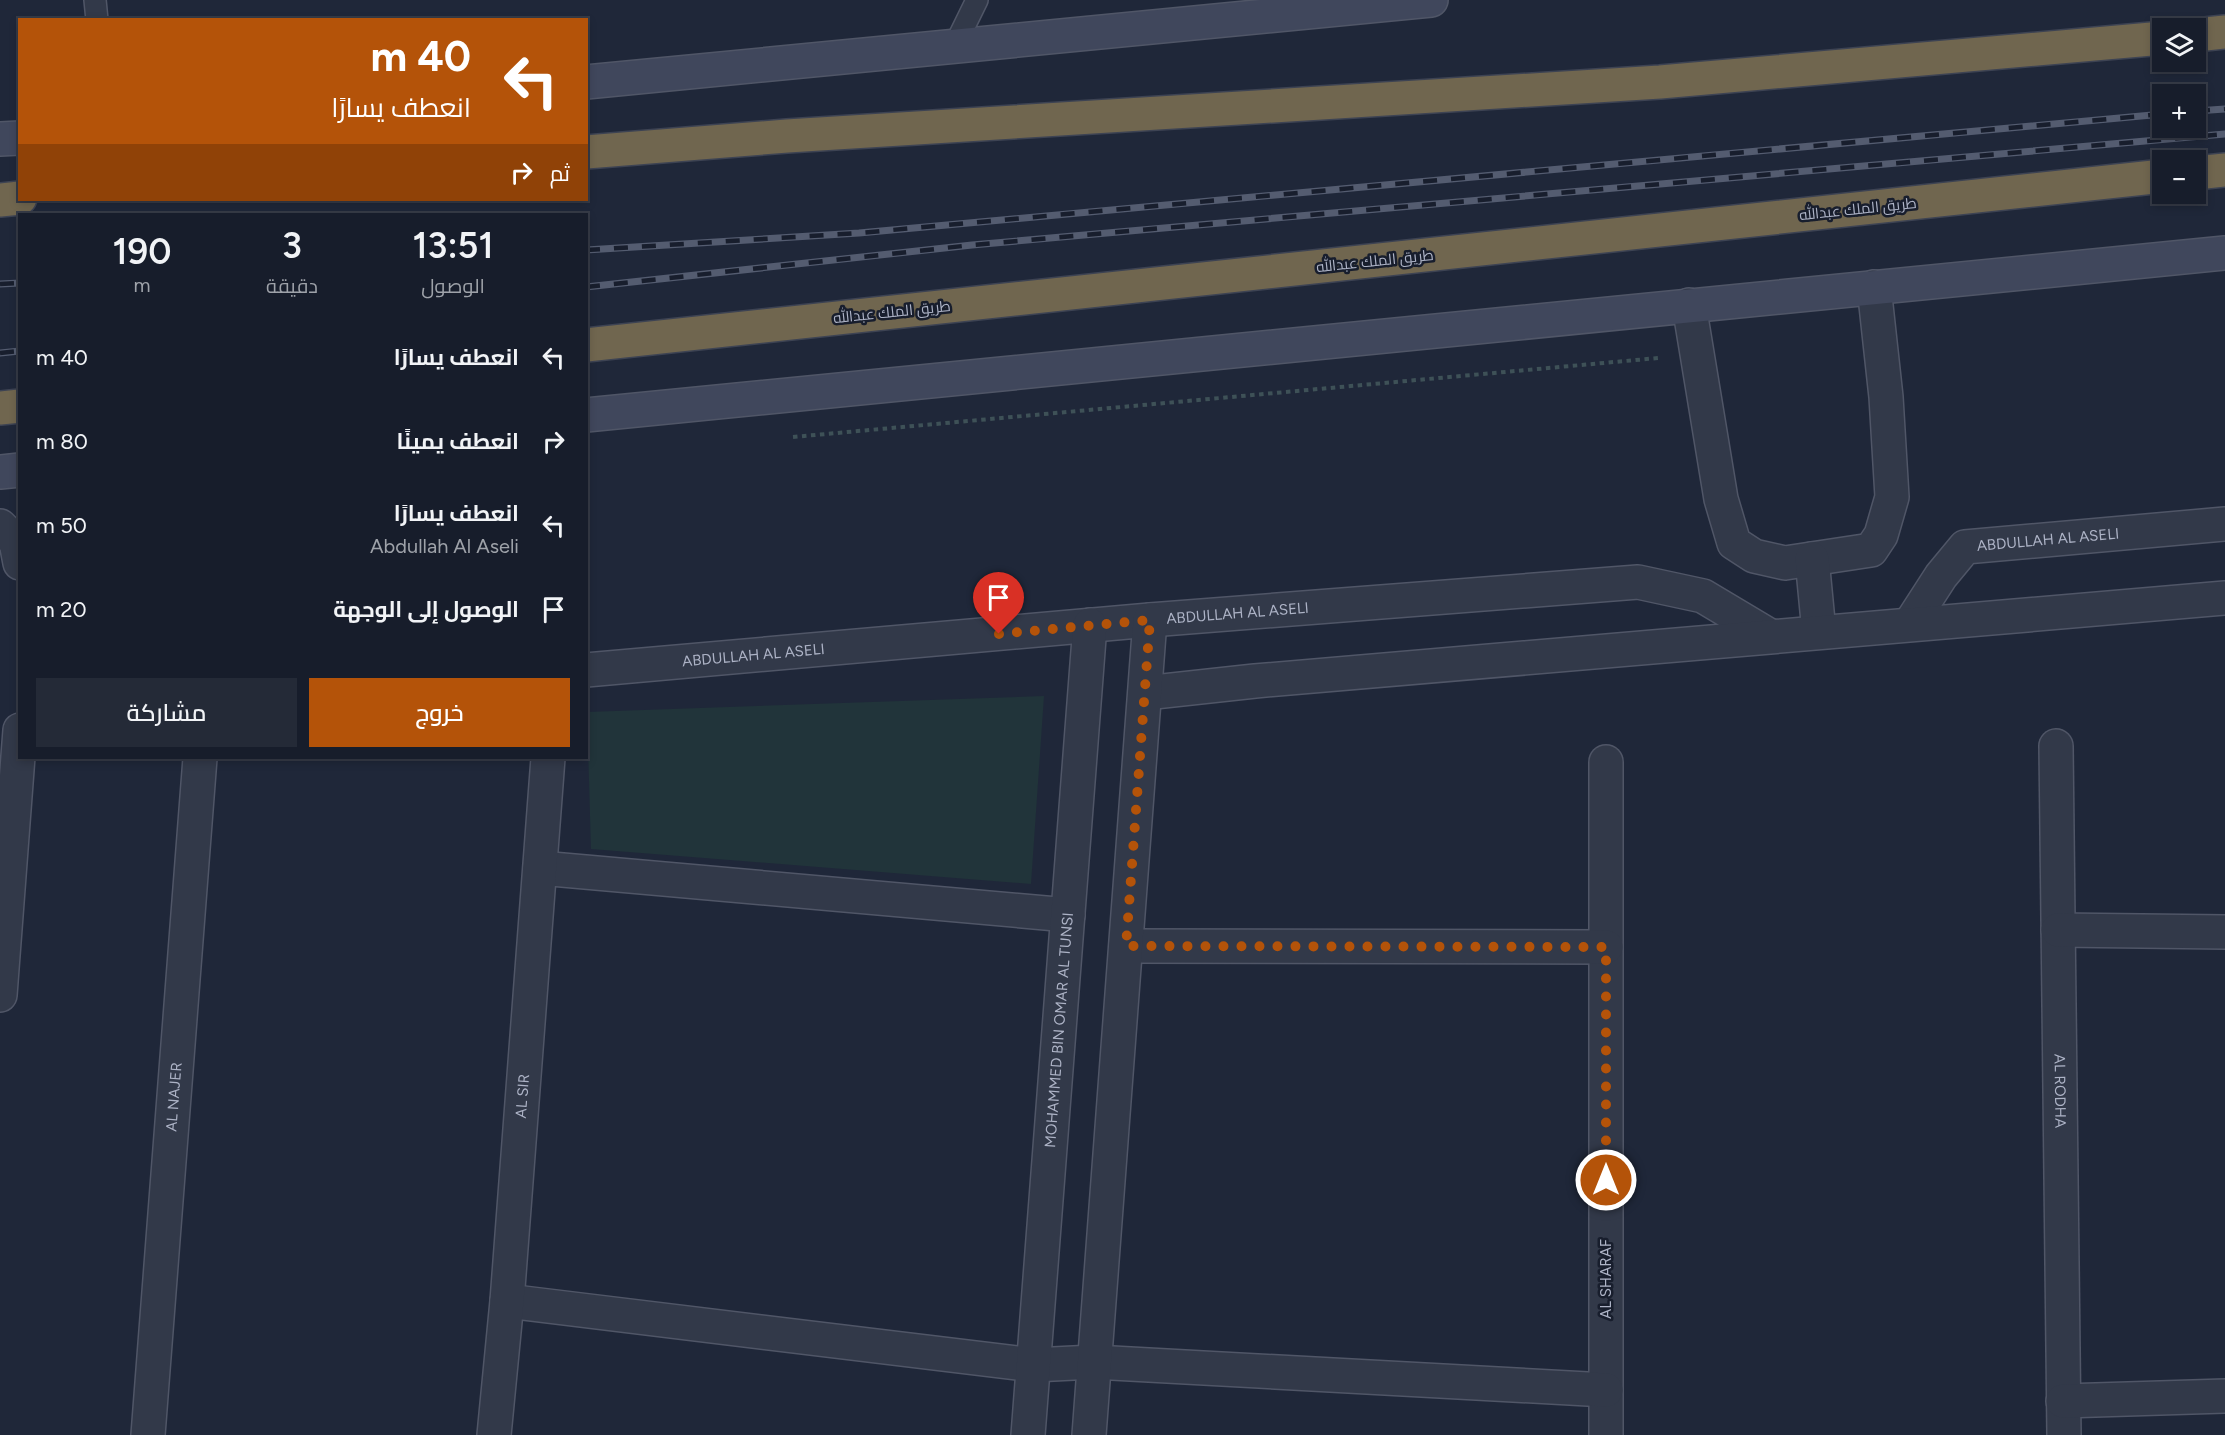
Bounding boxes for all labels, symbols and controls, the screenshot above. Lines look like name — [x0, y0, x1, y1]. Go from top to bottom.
map controls — [2152, 18, 2206, 204]
button: layers — [2152, 18, 2206, 72]
text: 40 m — [371, 31, 471, 82]
icon: left — [492, 42, 570, 120]
button: + — [2152, 84, 2206, 138]
text: انعطف يسارًا — [331, 91, 471, 124]
button: − — [2152, 150, 2206, 204]
icon: right — [505, 156, 538, 189]
text: ثم — [550, 160, 570, 187]
street label: طريق الملك عبدالله — [1798, 193, 1918, 225]
text: 3 — [282, 224, 302, 267]
text: 13:51 — [413, 224, 494, 267]
text: 190 — [113, 230, 172, 273]
street label: طريق الملك عبدالله — [1315, 245, 1435, 277]
text: m — [134, 273, 151, 297]
text: دقيقة — [266, 274, 318, 298]
text: الوصول — [421, 274, 485, 298]
street label: طريق الملك عبدالله — [832, 296, 952, 328]
icon: left — [537, 341, 570, 374]
text: 40 m — [36, 344, 88, 371]
text: انعطف يسارًا — [394, 344, 519, 371]
icon: right — [537, 425, 570, 458]
text: 80 m — [36, 428, 88, 455]
text: انعطف يمينًا — [396, 428, 519, 455]
text: انعطف يسارًا — [394, 500, 519, 527]
icon: left — [537, 509, 570, 542]
text: 50 m — [36, 512, 87, 539]
street label: ABDULLAH AL ASELI — [1976, 524, 2120, 555]
text: Abdullah Al Aseli — [370, 534, 519, 558]
pin — [973, 572, 1024, 634]
icon: arrive — [982, 581, 1015, 614]
icon: arrive — [537, 593, 570, 626]
text: 20 m — [36, 596, 87, 623]
text: الوصول إلى الوجهة — [333, 596, 519, 623]
street label: ABDULLAH AL ASELI — [1166, 599, 1309, 628]
street label: ABDULLAH AL ASELI — [681, 640, 825, 670]
button: مشاركة — [36, 678, 297, 747]
button: خروج — [309, 678, 570, 747]
street label: MOHAMMED BIN OMAR AL TUNSI — [1041, 912, 1077, 1148]
street label: AL RODHA — [2051, 1054, 2069, 1128]
street label: AL NAJER — [162, 1062, 186, 1132]
street label: AL SIR — [512, 1073, 533, 1119]
position arrow — [1574, 1148, 1638, 1212]
street label: AL SHARAF — [1597, 1239, 1615, 1319]

